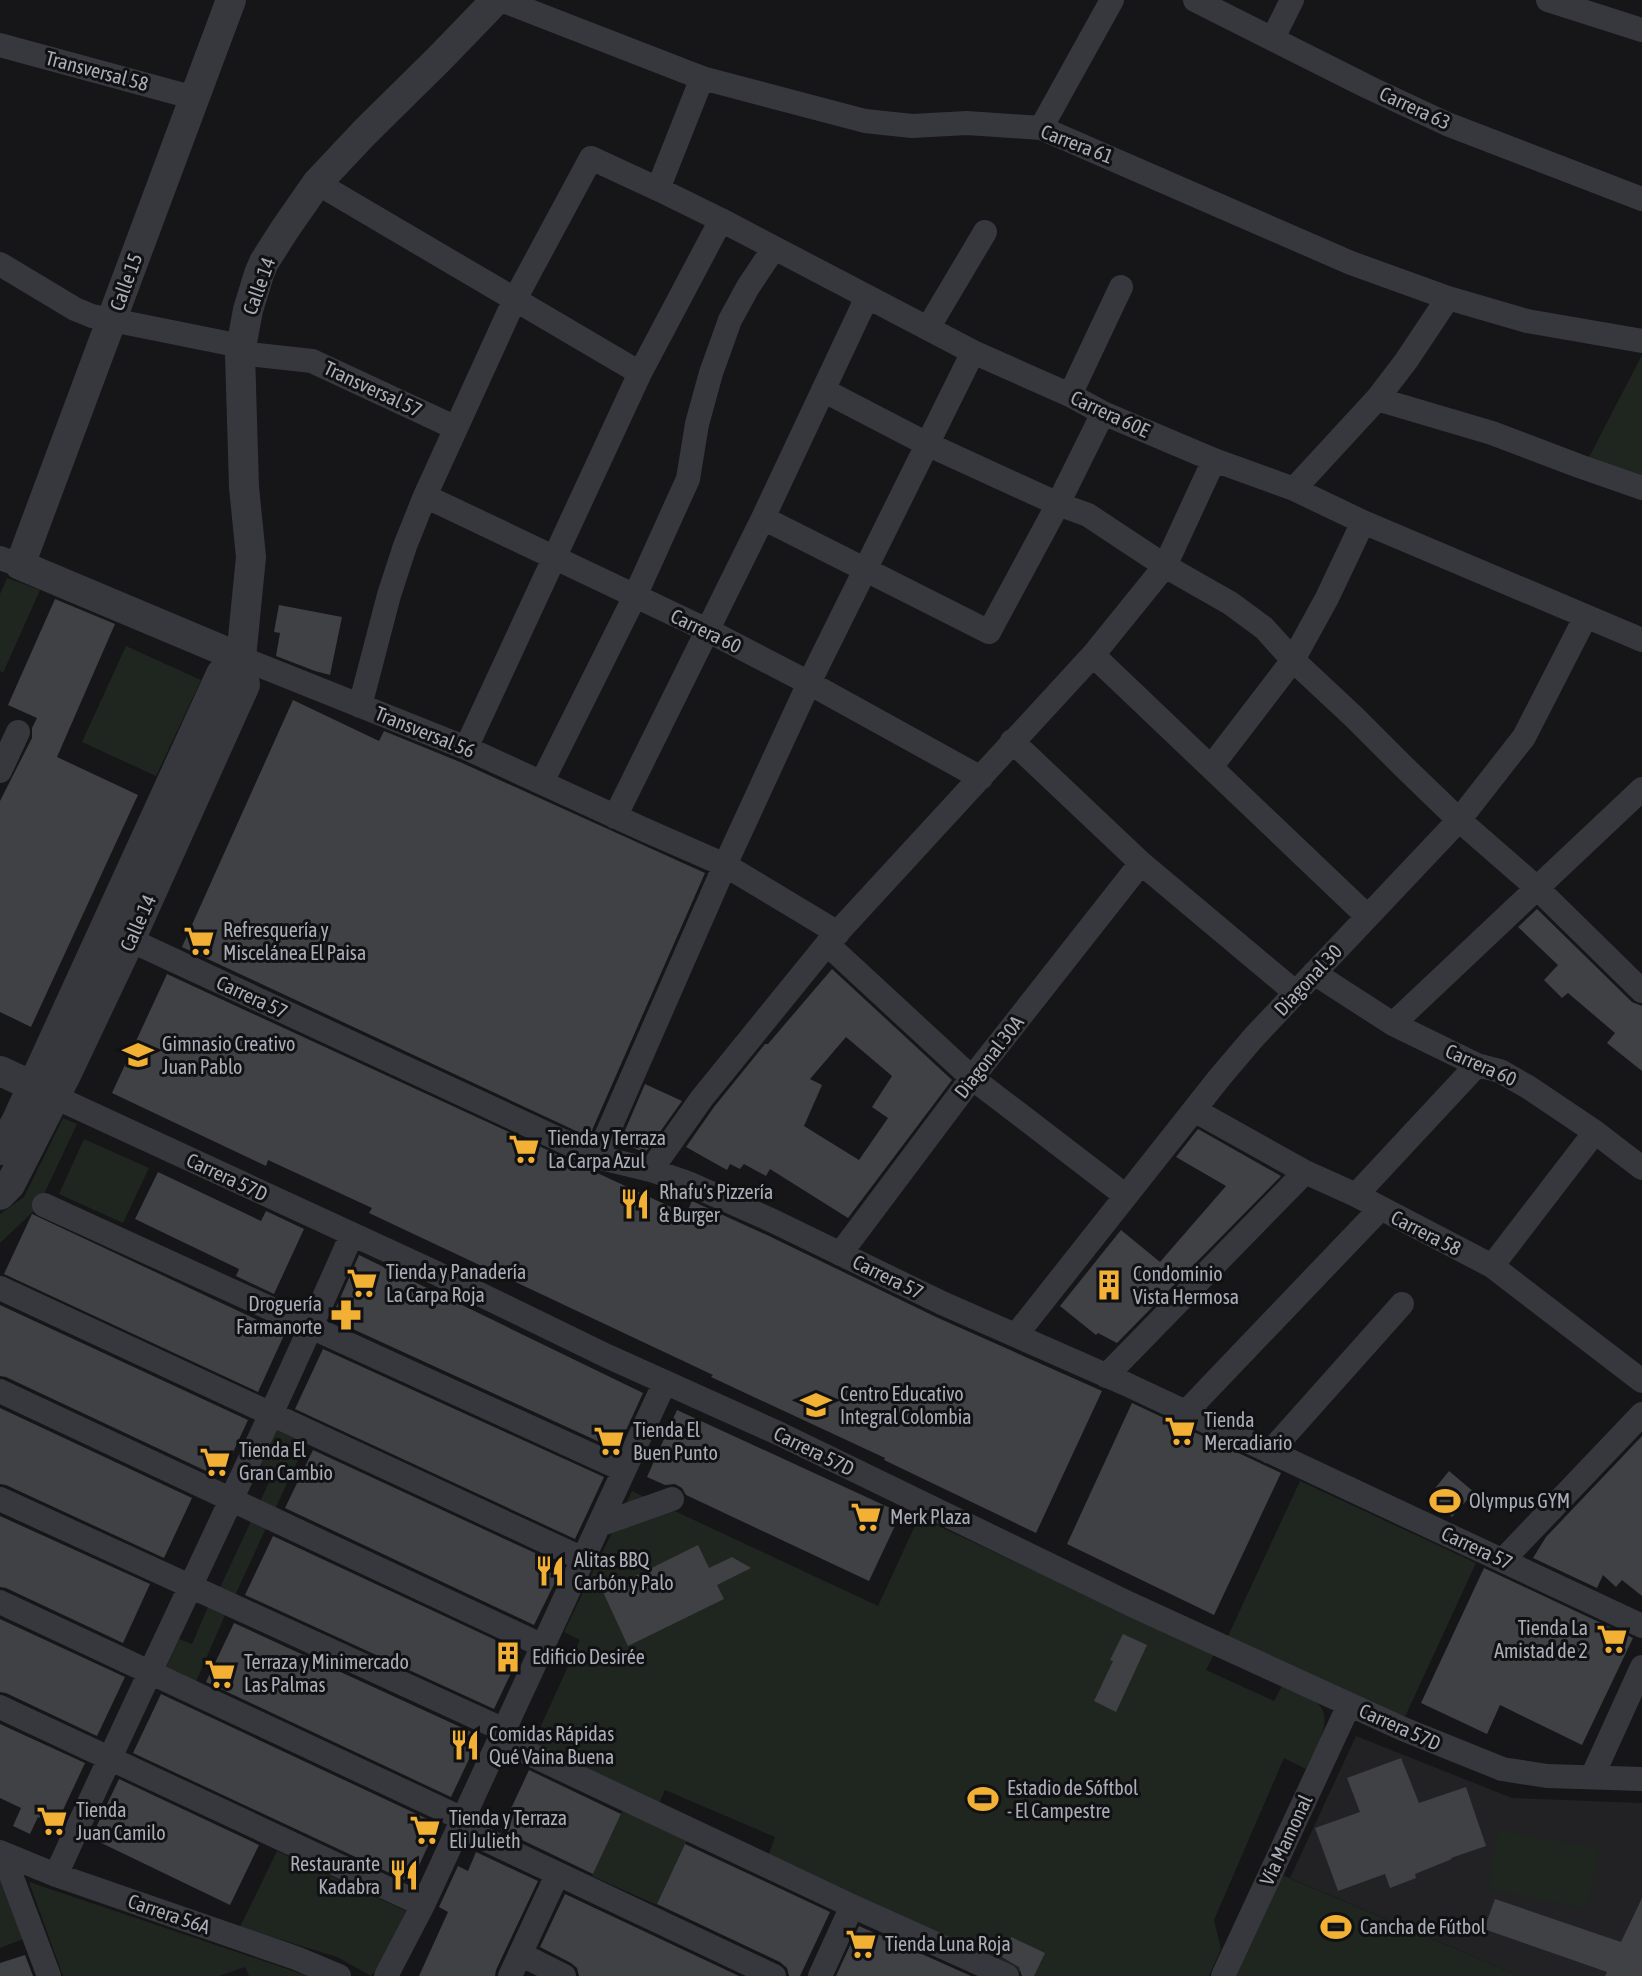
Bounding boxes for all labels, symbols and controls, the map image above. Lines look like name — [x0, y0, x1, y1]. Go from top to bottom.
street label: Transversal 58 — [43, 46, 151, 95]
street label: Carrera 63 — [1376, 81, 1454, 134]
street label: Carrera 61 — [1038, 119, 1117, 168]
street label: Calle 15 — [105, 250, 146, 314]
street label: Calle 14 — [238, 254, 279, 318]
street label: Transversal 57 — [321, 356, 426, 421]
street label: Carrera 60E — [1067, 385, 1154, 442]
street label: Carrera 60 — [667, 604, 745, 657]
street label: Transversal 56 — [372, 701, 478, 762]
street label: Calle 14 — [115, 891, 160, 955]
place label: Refresquería y Miscelánea El Paisa — [223, 918, 366, 964]
supermarket icon: Refresquería y Miscelánea El Paisa — [182, 924, 216, 958]
street label: Diagonal 30 — [1269, 939, 1346, 1020]
street label: Carrera 57 — [213, 970, 291, 1023]
street label: Diagonal 30A — [949, 1011, 1028, 1103]
place label: Gimnasio Creativo Juan Pablo — [162, 1032, 295, 1078]
school or university icon: Gimnasio Creativo Juan Pablo — [121, 1038, 155, 1072]
street label: Carrera 60 — [1442, 1039, 1520, 1090]
place label: Tienda y Terraza La Carpa Azul — [548, 1126, 666, 1172]
supermarket icon: Tienda y Terraza La Carpa Azul — [507, 1132, 541, 1166]
street label: Carrera 57D — [183, 1148, 271, 1205]
place label: Rhafu's Pizzería & Burger — [659, 1180, 773, 1226]
restaurant icon: Rhafu's Pizzería & Burger — [618, 1187, 652, 1221]
street label: Carrera 58 — [1387, 1205, 1465, 1260]
street label: Carrera 57 — [849, 1250, 927, 1303]
place label: Tienda y Panadería La Carpa Roja — [386, 1260, 526, 1306]
place label: Condominio Vista Hermosa — [1133, 1262, 1239, 1308]
supermarket icon: Tienda y Panadería La Carpa Roja — [345, 1266, 379, 1300]
building icon: Condominio Vista Hermosa — [1092, 1268, 1126, 1302]
place label: Droguería Farmanorte — [236, 1292, 322, 1338]
pharmacy icon: Droguería Farmanorte — [329, 1298, 363, 1332]
place label: Centro Educativo Integral Colombia — [840, 1382, 972, 1428]
school or university icon: Centro Educativo Integral Colombia — [799, 1388, 833, 1422]
place label: Tienda Mercadiario — [1204, 1408, 1292, 1454]
supermarket icon: Tienda Mercadiario — [1163, 1414, 1197, 1448]
place label: Tienda El Buen Punto — [633, 1418, 718, 1464]
street label: Carrera 57D — [770, 1421, 858, 1480]
supermarket icon: Tienda El Buen Punto — [592, 1424, 626, 1458]
place label: Tienda El Gran Cambio — [239, 1438, 333, 1484]
supermarket icon: Tienda El Gran Cambio — [198, 1445, 232, 1479]
sports icon: Olympus GYM — [1428, 1484, 1462, 1518]
place label: Olympus GYM — [1469, 1489, 1570, 1512]
supermarket icon: Merk Plaza — [849, 1500, 883, 1534]
place label: Merk Plaza — [890, 1505, 971, 1528]
street label: Carrera 57 — [1438, 1521, 1516, 1574]
place label: Alitas BBQ Carbón y Palo — [574, 1548, 674, 1594]
restaurant icon: Alitas BBQ Carbón y Palo — [533, 1554, 567, 1588]
place label: Tienda La Amistad de 2 — [1494, 1616, 1588, 1662]
supermarket icon: Tienda La Amistad de 2 — [1595, 1622, 1629, 1656]
building icon: Edificio Desirée — [491, 1640, 525, 1674]
place label: Edificio Desirée — [532, 1645, 645, 1668]
place label: Terraza y Minimercado Las Palmas — [244, 1650, 409, 1696]
supermarket icon: Terraza y Minimercado Las Palmas — [203, 1657, 237, 1691]
street label: Carrera 57D — [1356, 1698, 1444, 1755]
place label: Comidas Rápidas Qué Vaina Buena — [489, 1722, 614, 1768]
restaurant icon: Comidas Rápidas Qué Vaina Buena — [448, 1728, 482, 1762]
place label: Estadio de Sóftbol - El Campestre — [1007, 1776, 1139, 1822]
sports icon: Estadio de Sóftbol - El Campestre — [966, 1782, 1000, 1816]
street label: Vía Mamonal — [1255, 1790, 1317, 1889]
place label: Tienda Juan Camilo — [76, 1798, 166, 1844]
supermarket icon: Tienda Juan Camilo — [35, 1804, 69, 1838]
place label: Tienda y Terraza Eli Julieth — [449, 1806, 567, 1852]
supermarket icon: Tienda y Terraza Eli Julieth — [408, 1813, 442, 1847]
place label: Restaurante Kadabra — [290, 1852, 380, 1898]
restaurant icon: Restaurante Kadabra — [387, 1858, 421, 1892]
street label: Carrera 56A — [125, 1889, 213, 1938]
sports icon: Cancha de Fútbol — [1319, 1910, 1353, 1944]
place label: Cancha de Fútbol — [1360, 1915, 1487, 1938]
supermarket icon: Tienda Luna Roja — [844, 1927, 878, 1961]
place label: Tienda Luna Roja — [885, 1932, 1011, 1955]

